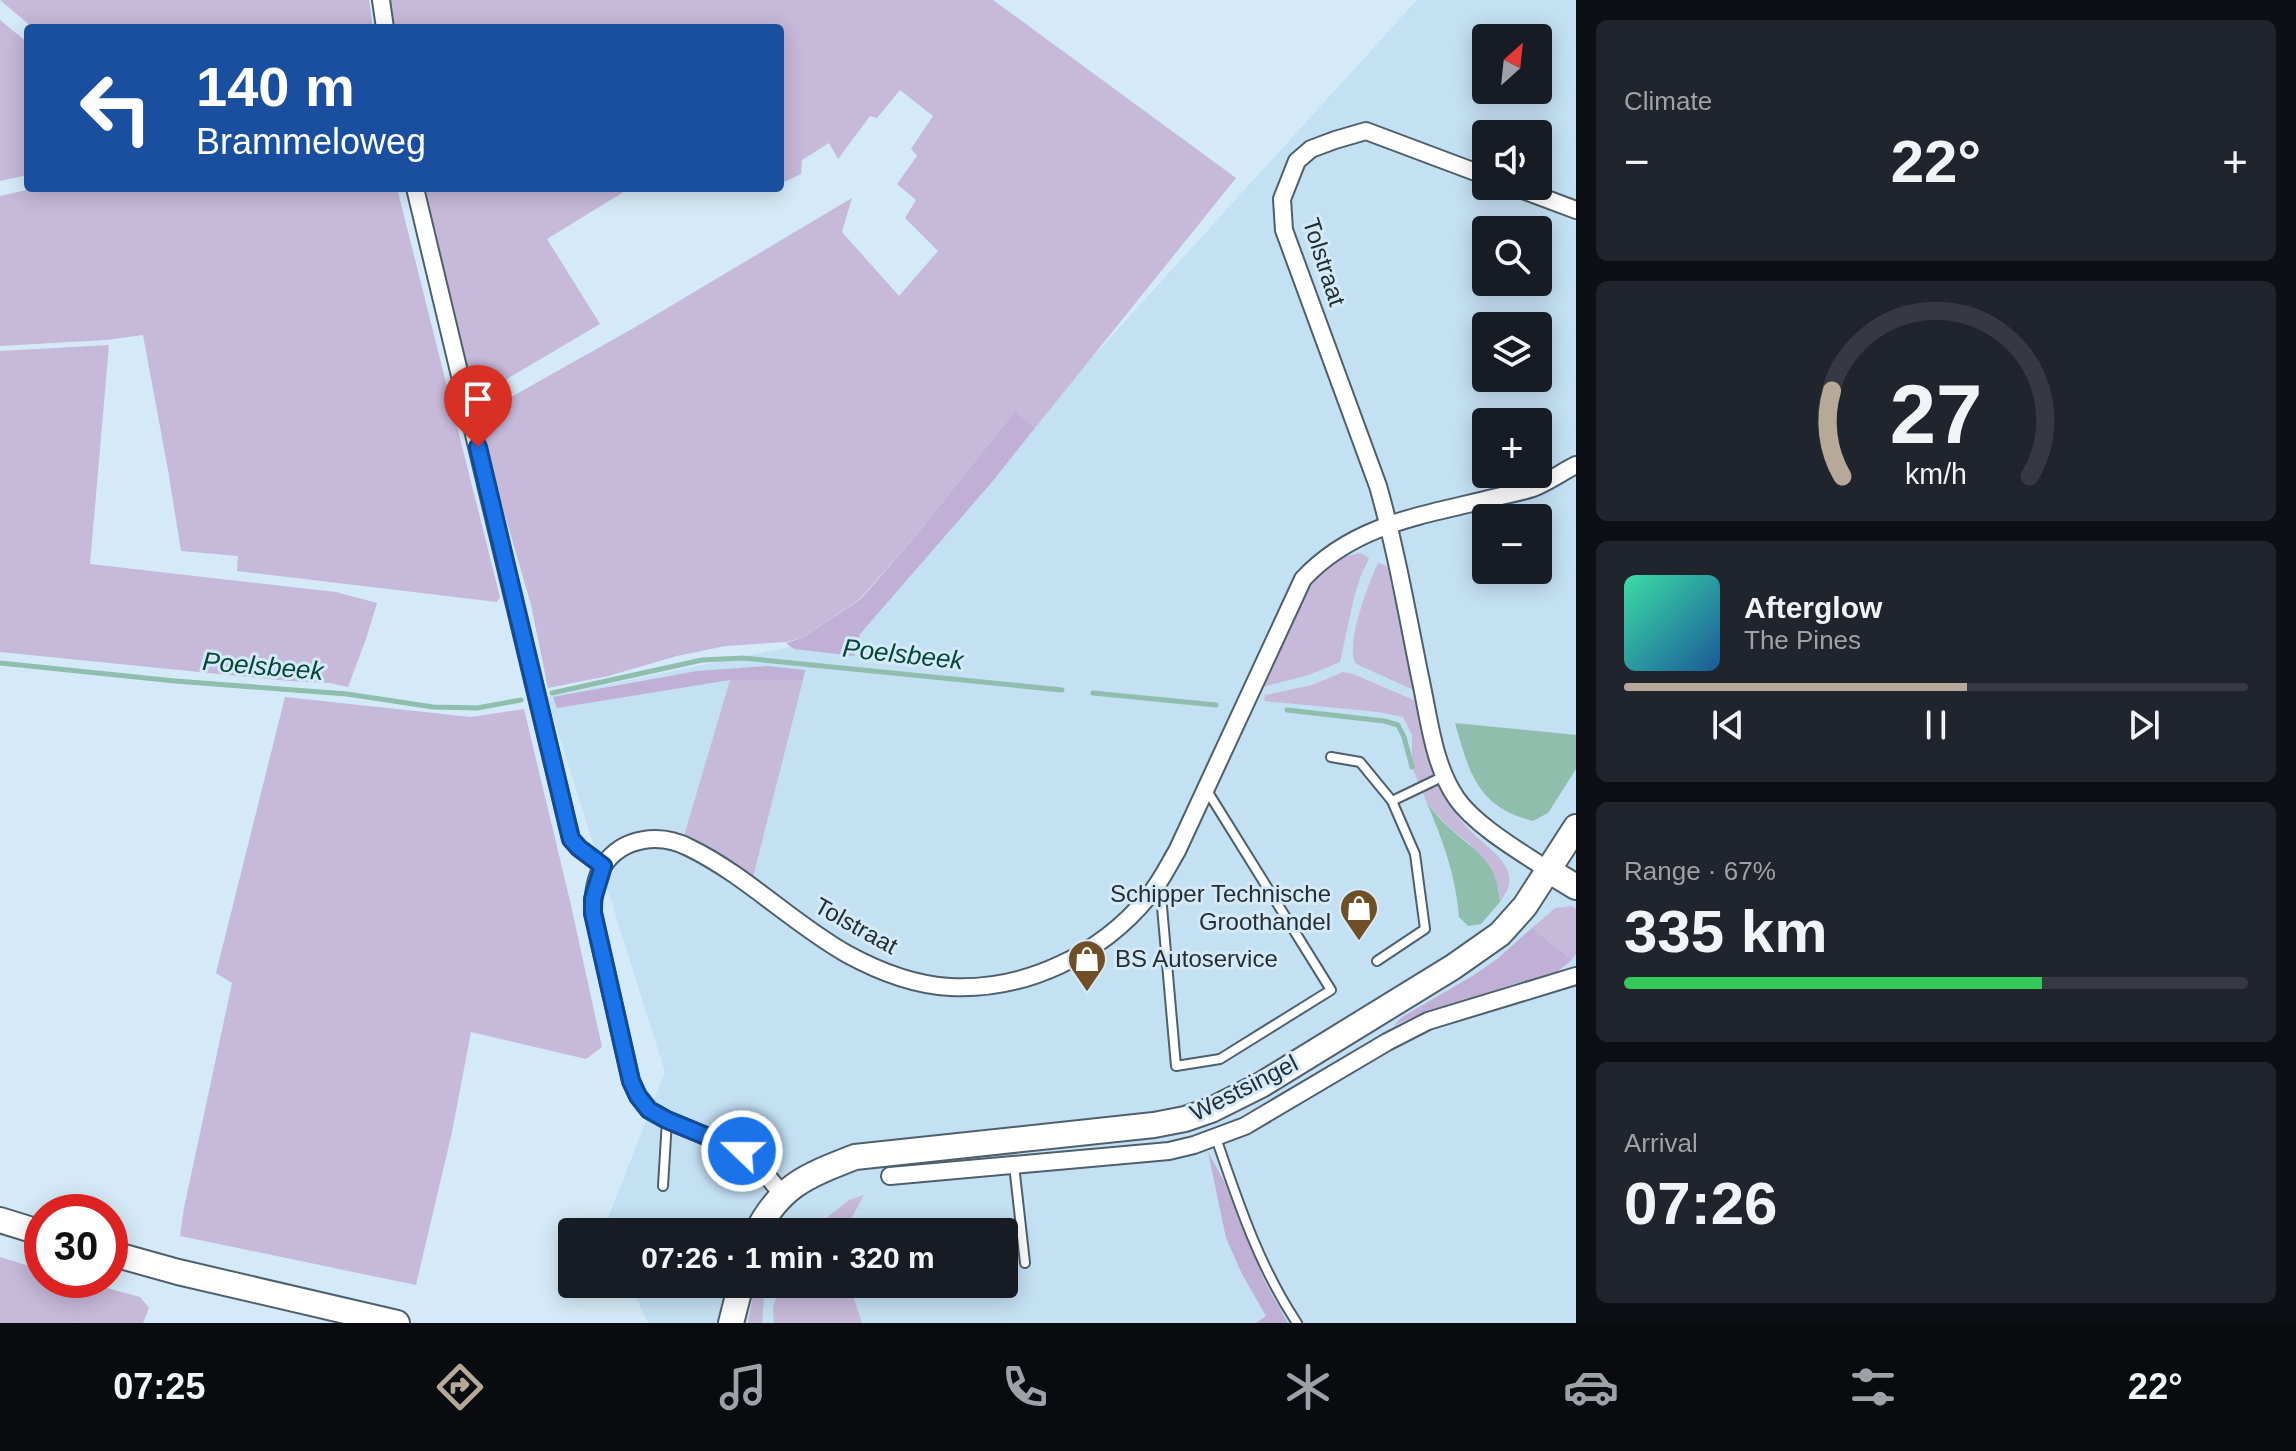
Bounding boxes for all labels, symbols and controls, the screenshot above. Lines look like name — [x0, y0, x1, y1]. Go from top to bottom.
north arrow — [1472, 24, 1552, 104]
map controls — [1472, 24, 1552, 584]
text: 140 m — [196, 55, 355, 118]
icon: left — [64, 56, 168, 160]
text: Climate — [1624, 86, 1712, 116]
button: sound — [1472, 120, 1552, 200]
text: Brammeloweg — [196, 121, 426, 162]
text: 22° — [1891, 128, 1981, 195]
text: − — [1624, 137, 1650, 186]
text: + — [2222, 137, 2248, 186]
street label: Tolstraat — [1298, 215, 1351, 309]
button: search — [1472, 216, 1552, 296]
button: layers — [1472, 312, 1552, 392]
pin — [444, 365, 512, 447]
text: 27 — [1890, 367, 1982, 460]
icon: arrive — [456, 377, 500, 421]
button: + — [1472, 408, 1552, 488]
text: km/h — [1905, 458, 1967, 490]
button: − — [1472, 504, 1552, 584]
text: Afterglow — [1744, 591, 1882, 624]
text: The Pines — [1744, 625, 1861, 655]
water label: Poelsbeek — [841, 633, 967, 675]
water label: Poelsbeek — [201, 646, 327, 686]
icon: previous — [1706, 703, 1750, 747]
icon: pause — [1914, 703, 1958, 747]
icon: next — [2122, 703, 2166, 747]
text: Range · 67% — [1624, 856, 1776, 886]
place label: Schipper Technische Groothandel — [1110, 880, 1331, 935]
shop icon: Schipper Technische Groothandel — [1338, 887, 1380, 942]
street label: Tolstraat — [810, 892, 903, 960]
text: 335 km — [1624, 898, 1828, 965]
shop icon: BS Autoservice — [1066, 938, 1108, 993]
place label: BS Autoservice — [1115, 945, 1278, 972]
street label: Westsingel — [1186, 1049, 1302, 1126]
position arrow — [700, 1109, 784, 1193]
text: Arrival — [1624, 1128, 1698, 1158]
text: 07:26 — [1624, 1170, 1777, 1237]
speed limit sign: 30 — [24, 1194, 128, 1298]
text: 07:26 · 1 min · 320 m — [641, 1241, 935, 1274]
icon: directions — [432, 1359, 488, 1415]
icon: music — [715, 1359, 771, 1415]
icon: phone — [997, 1359, 1053, 1415]
icon: climate — [1280, 1359, 1336, 1415]
icon: car — [1563, 1359, 1619, 1415]
icon: filters — [1845, 1359, 1901, 1415]
text: 07:25 — [113, 1366, 205, 1407]
text: 22° — [2128, 1366, 2183, 1407]

